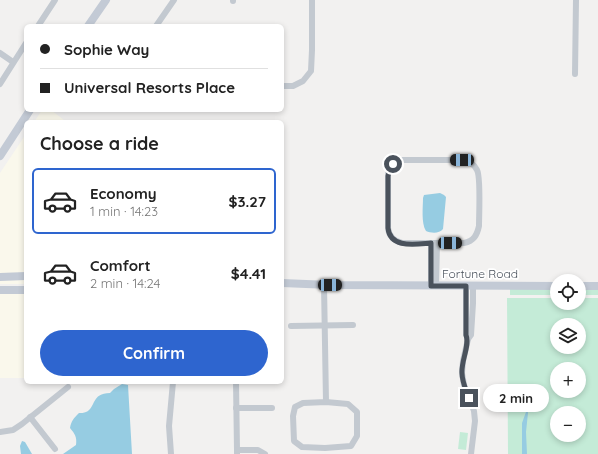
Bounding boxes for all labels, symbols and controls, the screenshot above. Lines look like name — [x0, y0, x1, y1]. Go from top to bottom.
text: Sophie Way — [64, 40, 149, 59]
text: Universal Resorts Place — [64, 78, 235, 97]
text: Choose a ride — [40, 132, 159, 155]
car — [450, 154, 474, 166]
route start — [384, 155, 402, 173]
icon: car — [42, 183, 78, 219]
text: Economy — [90, 184, 157, 203]
text: $3.27 — [228, 192, 266, 211]
text: 1 min · 14:23 — [90, 203, 158, 219]
car — [438, 237, 462, 249]
icon: car — [42, 255, 78, 291]
text: Comfort — [90, 256, 151, 275]
text: $4.41 — [231, 264, 266, 283]
street label: Fortune Road — [442, 266, 518, 281]
map controls — [550, 274, 586, 442]
button: locate — [550, 274, 586, 310]
text: 2 min · 14:24 — [90, 275, 160, 291]
car — [318, 279, 342, 291]
button: layers — [550, 318, 586, 354]
button: Confirm — [40, 330, 268, 376]
button: + — [550, 362, 586, 398]
callout: 2 min — [483, 384, 549, 412]
route end — [460, 389, 478, 407]
text: 2 min — [499, 390, 533, 406]
button: − — [550, 406, 586, 442]

